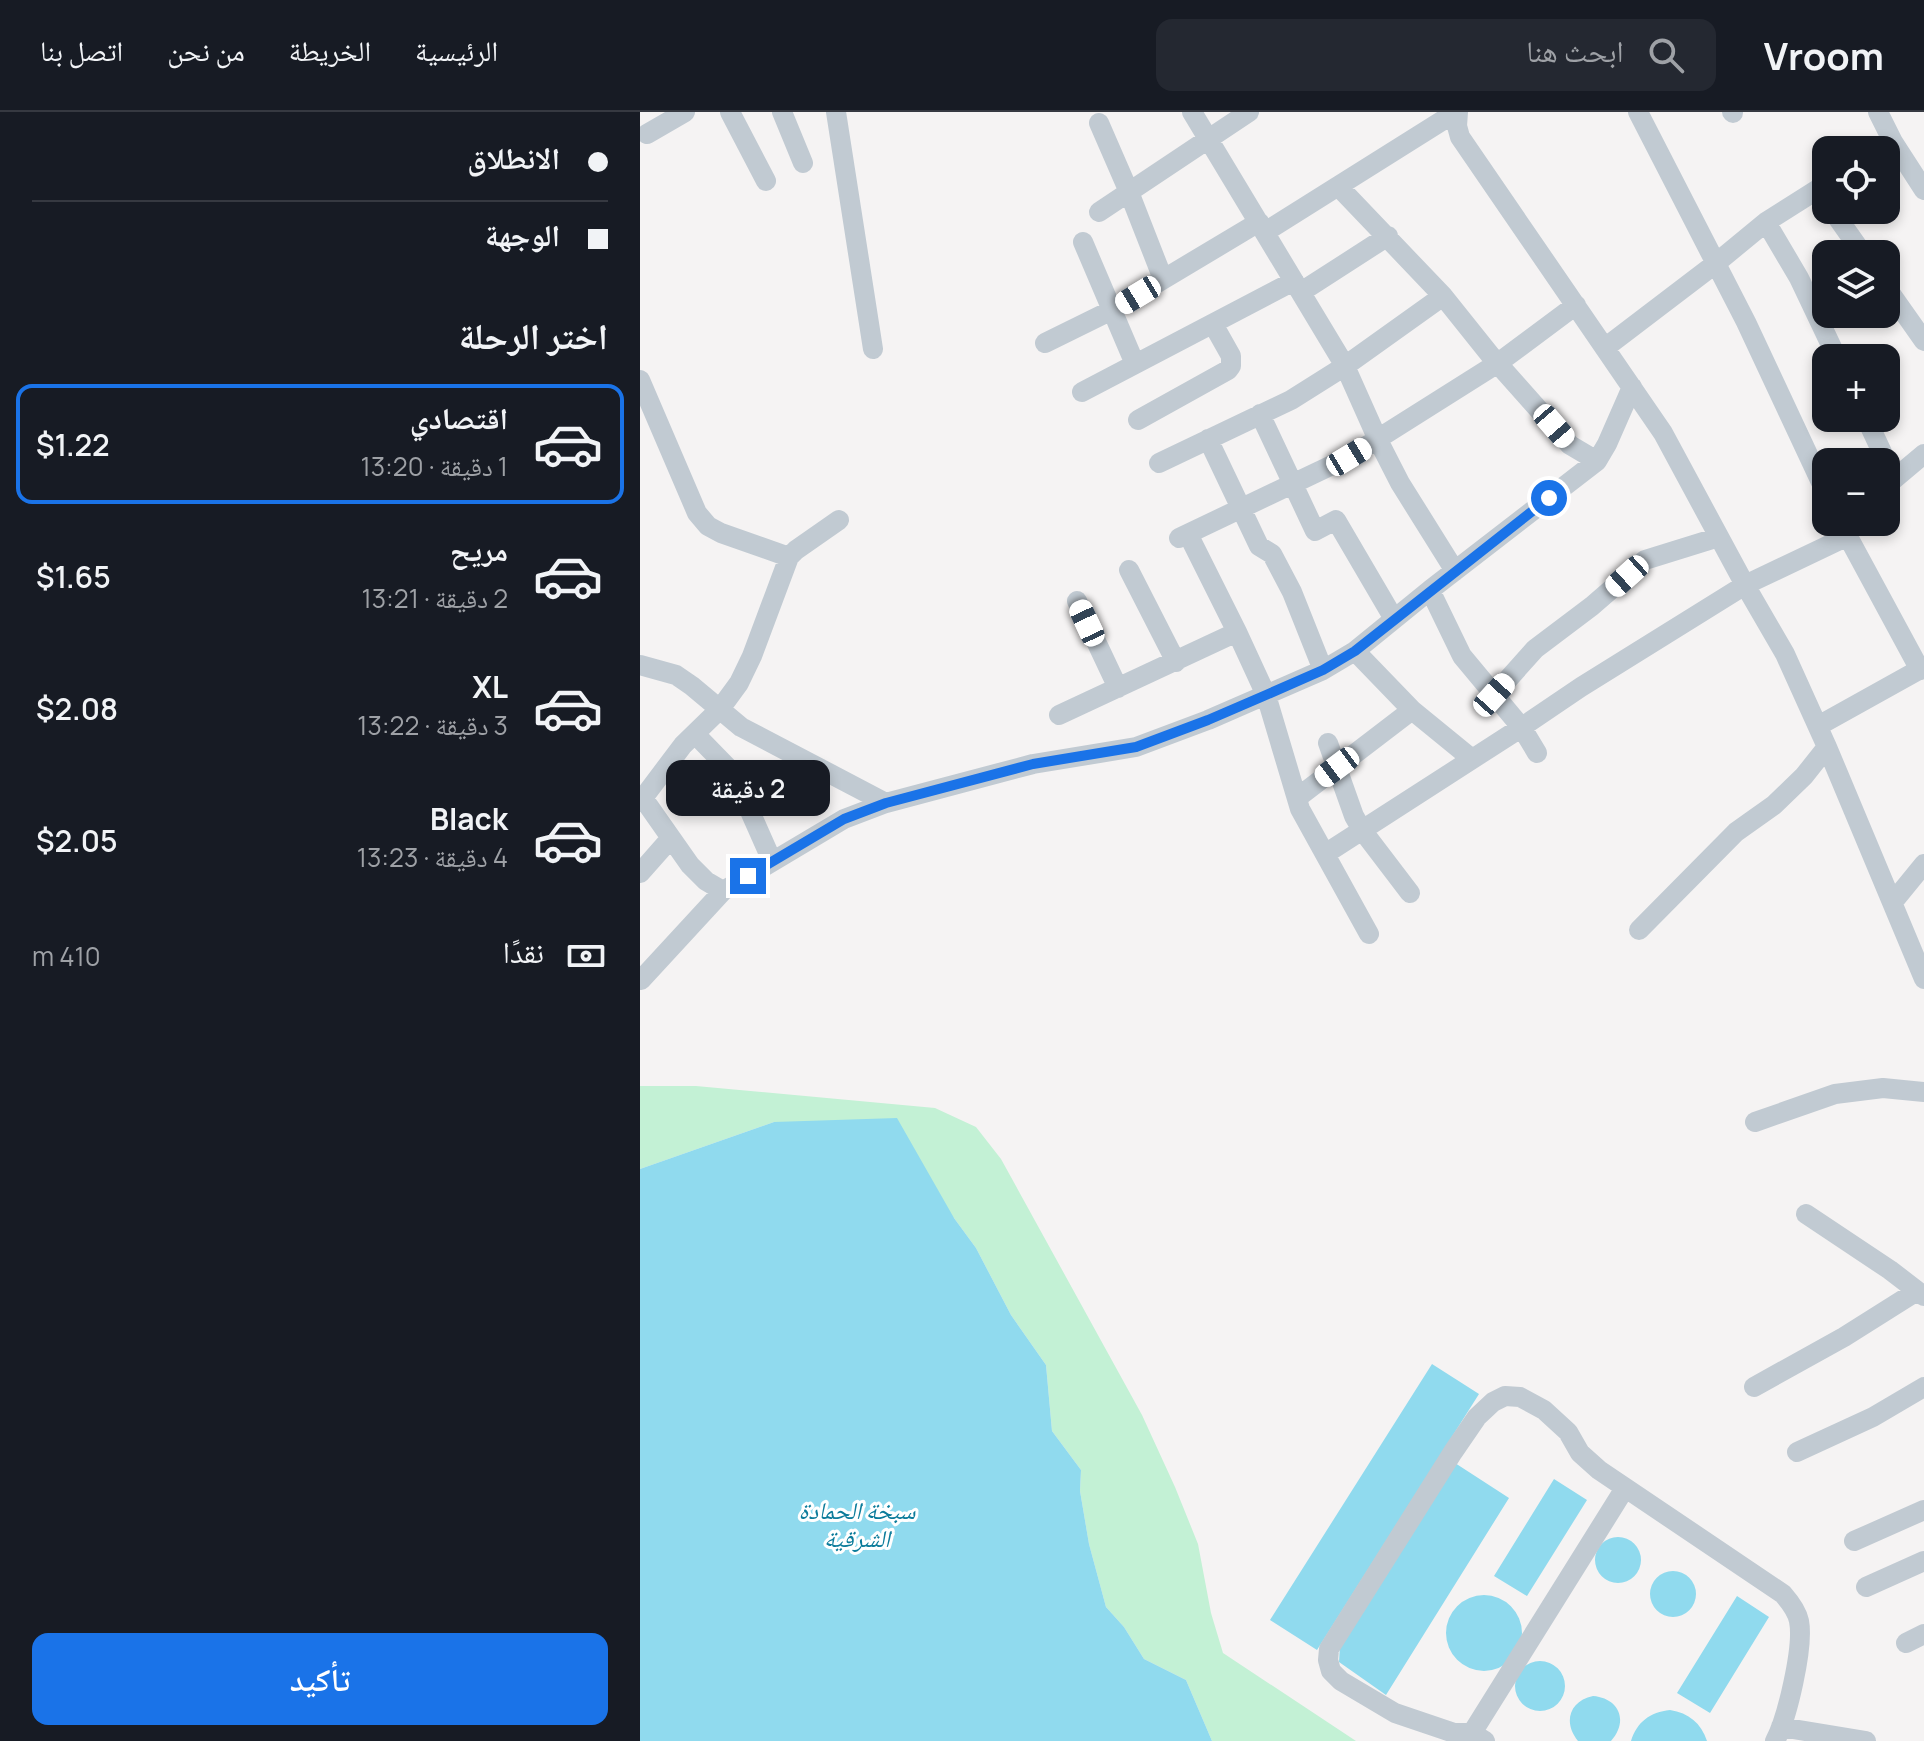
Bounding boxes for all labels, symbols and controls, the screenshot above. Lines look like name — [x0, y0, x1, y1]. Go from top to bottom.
search box — [1156, 19, 1716, 91]
text: Vroom — [1764, 29, 1884, 81]
text: ابحث هنا — [1526, 30, 1624, 71]
text: اتصل بنا — [40, 31, 123, 69]
text: من نحن — [167, 31, 245, 69]
text: الخريطة — [289, 31, 371, 69]
text: الرئيسية — [415, 31, 498, 69]
icon: search — [1644, 33, 1688, 77]
map controls — [1812, 136, 1900, 536]
button: locate — [1812, 136, 1900, 224]
text: الانطلاق — [467, 137, 560, 178]
text: الوجهة — [485, 214, 560, 255]
button: layers — [1812, 240, 1900, 328]
car — [1111, 272, 1165, 318]
text: اختر الرحلة — [459, 311, 608, 360]
button: + — [1812, 344, 1900, 432]
text: اقتصادي — [410, 397, 508, 438]
car — [1529, 400, 1579, 452]
icon: car — [532, 408, 604, 480]
text: $1.22 — [36, 424, 110, 465]
car — [1322, 434, 1376, 480]
text: 1 دقيقة · 13:20 — [361, 448, 508, 484]
button: − — [1812, 448, 1900, 536]
route start — [1531, 480, 1567, 516]
text: مريح — [450, 529, 508, 570]
icon: car — [532, 540, 604, 612]
car — [1601, 551, 1653, 601]
text: $1.65 — [36, 556, 111, 597]
text: 2 دقيقة · 13:21 — [362, 580, 508, 616]
car — [1066, 596, 1108, 650]
text: XL — [472, 666, 508, 707]
car — [1469, 669, 1519, 721]
icon: car — [532, 672, 604, 744]
text: $2.08 — [36, 688, 118, 729]
text: 3 دقيقة · 13:22 — [357, 707, 508, 743]
car — [1311, 743, 1363, 791]
callout: 2 دقيقة — [666, 760, 830, 816]
text: 2 دقيقة — [711, 770, 785, 806]
text: Black — [430, 798, 508, 839]
icon: car — [532, 804, 604, 876]
text: $2.05 — [36, 820, 117, 861]
text: 4 دقيقة · 13:23 — [357, 839, 508, 875]
route end — [730, 858, 766, 894]
text: نقدًا — [503, 931, 544, 972]
icon: cash — [564, 934, 608, 978]
text: 410 m — [32, 938, 101, 974]
water label: سبخة الحمادة الشرقية — [799, 1493, 916, 1554]
button: تأكيد — [32, 1633, 608, 1725]

